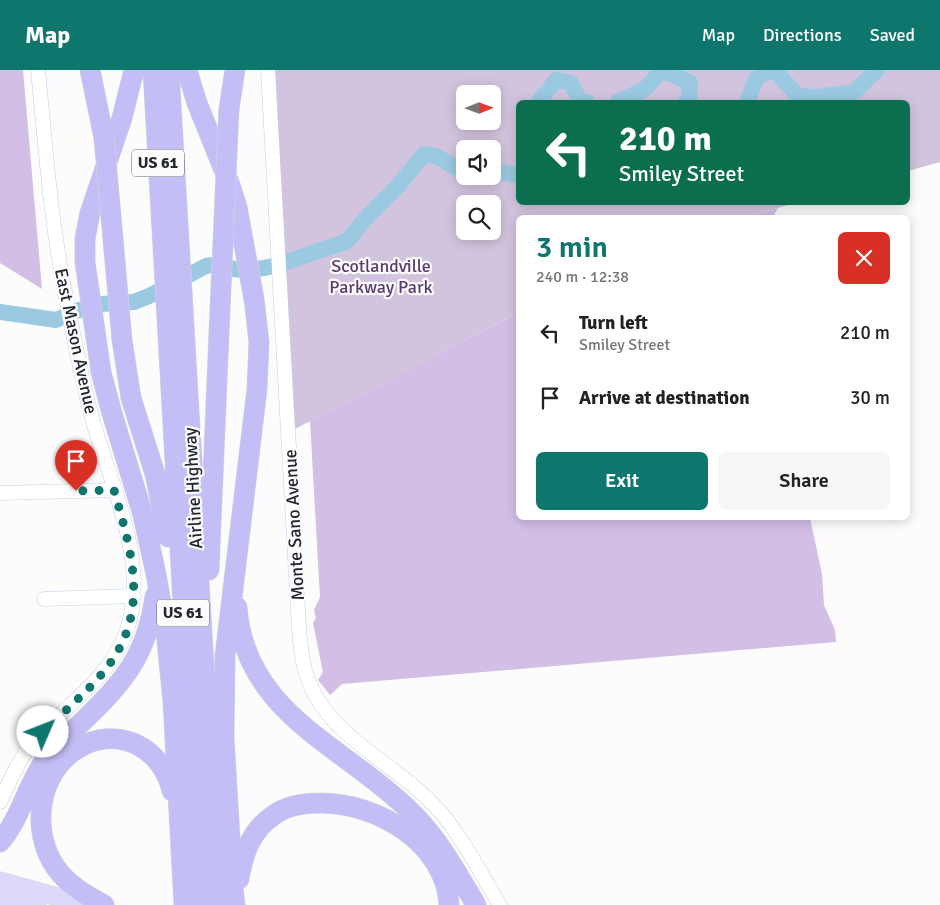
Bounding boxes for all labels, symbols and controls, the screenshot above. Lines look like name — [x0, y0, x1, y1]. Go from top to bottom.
text: Map — [25, 20, 70, 50]
text: Map — [702, 24, 735, 46]
text: Directions — [763, 24, 842, 46]
text: Saved — [870, 24, 915, 46]
north arrow — [456, 85, 501, 130]
map controls — [456, 85, 501, 240]
text: 210 m — [619, 117, 712, 160]
icon: left — [536, 120, 601, 185]
button: sound — [456, 140, 501, 185]
road number: US 61 — [132, 150, 184, 176]
text: Smiley Street — [619, 160, 744, 187]
button: search — [456, 195, 501, 240]
text: 3 min — [536, 229, 608, 266]
button: close — [838, 232, 890, 284]
park label: Scotlandville Parkway Park — [329, 255, 433, 298]
street label: East Mason Avenue — [50, 266, 102, 416]
text: 240 m · 12:38 — [536, 267, 629, 287]
text: Turn left — [579, 311, 648, 335]
icon: left — [536, 319, 564, 347]
text: 210 m — [840, 321, 890, 345]
text: Smiley Street — [579, 335, 670, 355]
icon: arrive — [536, 384, 564, 412]
text: Arrive at destination — [579, 386, 750, 410]
text: 30 m — [850, 386, 890, 410]
street label: Airline Highway — [179, 426, 207, 549]
pin — [55, 440, 97, 491]
icon: arrive — [62, 447, 90, 475]
street label: Monte Sano Avenue — [279, 449, 309, 601]
button: Exit — [536, 452, 708, 510]
button: Share — [718, 452, 890, 510]
road number: US 61 — [157, 600, 209, 626]
position arrow — [16, 705, 68, 757]

